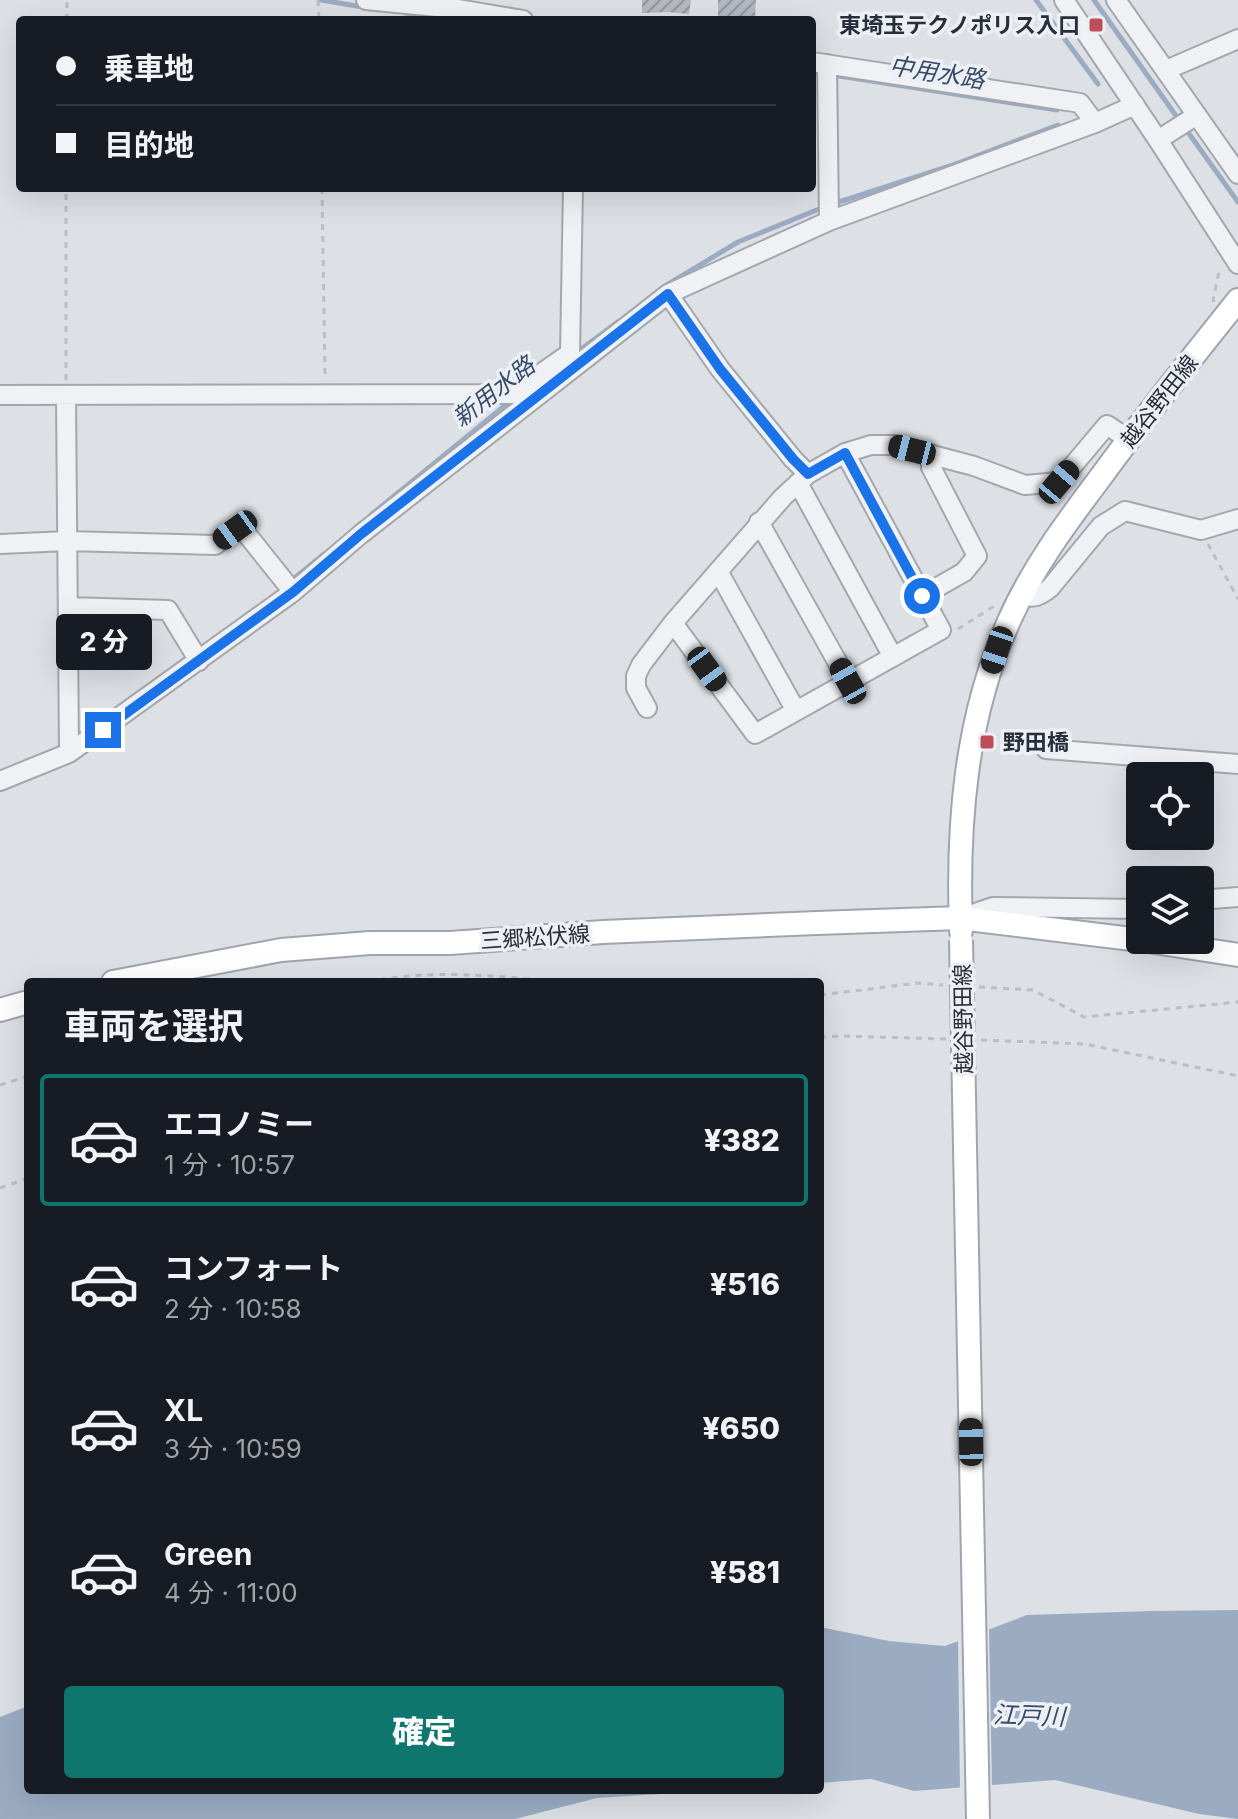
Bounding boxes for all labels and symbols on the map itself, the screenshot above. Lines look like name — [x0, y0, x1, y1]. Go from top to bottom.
place label: 東埼玉テクノポリス入口 — [839, 12, 1080, 38]
marker: 東埼玉テクノポリス入口 — [1087, 16, 1105, 34]
water label: 中用水路 — [887, 51, 989, 95]
water label: 新用水路 — [447, 349, 542, 433]
street label: 越谷野田線 — [1115, 350, 1203, 452]
car — [886, 433, 938, 467]
car — [1034, 456, 1084, 508]
car — [209, 506, 261, 554]
route start — [904, 578, 940, 614]
callout: 2 分 — [55, 614, 151, 670]
car — [978, 623, 1016, 677]
car — [683, 643, 731, 695]
car — [826, 654, 870, 708]
route end — [85, 712, 121, 748]
place label: 野田橋 — [1003, 729, 1069, 755]
marker: 野田橋 — [978, 733, 996, 751]
street label: 三郷松伏線 — [479, 920, 591, 954]
street label: 越谷野田線 — [949, 964, 977, 1074]
car — [959, 1418, 983, 1466]
water label: 江戸川 — [993, 1700, 1068, 1731]

